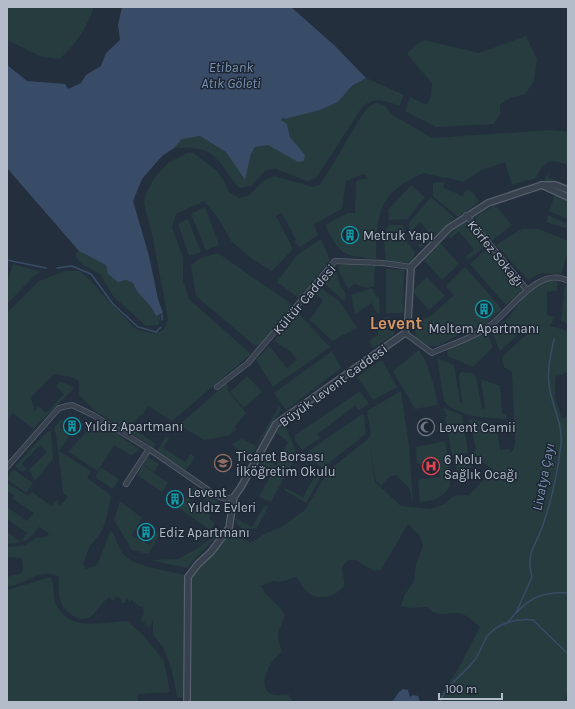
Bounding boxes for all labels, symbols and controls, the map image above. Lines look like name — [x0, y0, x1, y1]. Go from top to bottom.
water label: Etibank Atık Göleti — [201, 59, 261, 92]
street label: Körfez Sokağı — [464, 217, 527, 289]
building icon: Metruk Yapı — [340, 225, 360, 245]
place label: Metruk Yapı — [363, 228, 434, 243]
street label: Kültür Caddesi — [270, 261, 339, 337]
building icon: Meltem Apartmanı — [474, 299, 494, 319]
district label: Levent — [370, 313, 423, 333]
place label: Meltem Apartmanı — [429, 321, 540, 336]
street label: Büyük Levent Caddesi — [276, 341, 390, 430]
building icon: Yıldız Apartmanı — [62, 416, 82, 436]
mosque icon: Levent Camii — [416, 417, 436, 437]
place label: Yıldız Apartmanı — [85, 419, 183, 434]
place label: Levent Camii — [439, 420, 516, 435]
water label: Livatya Çayı — [529, 442, 558, 512]
place label: Ticaret Borsası İlköğretim Okulu — [236, 449, 336, 479]
place label: 6 Nolu Sağlık Ocağı — [444, 452, 518, 482]
school or university icon: Ticaret Borsası İlköğretim Okulu — [213, 453, 233, 473]
hospital icon: 6 Nolu Sağlık Ocağı — [421, 456, 441, 476]
place label: Levent Yıldız Evleri — [188, 485, 256, 515]
building icon: Levent Yıldız Evleri — [165, 489, 185, 509]
building icon: Ediz Apartmanı — [136, 522, 156, 542]
place label: Ediz Apartmanı — [159, 525, 250, 540]
scale bar — [439, 675, 502, 701]
text: 100 m — [445, 682, 477, 696]

